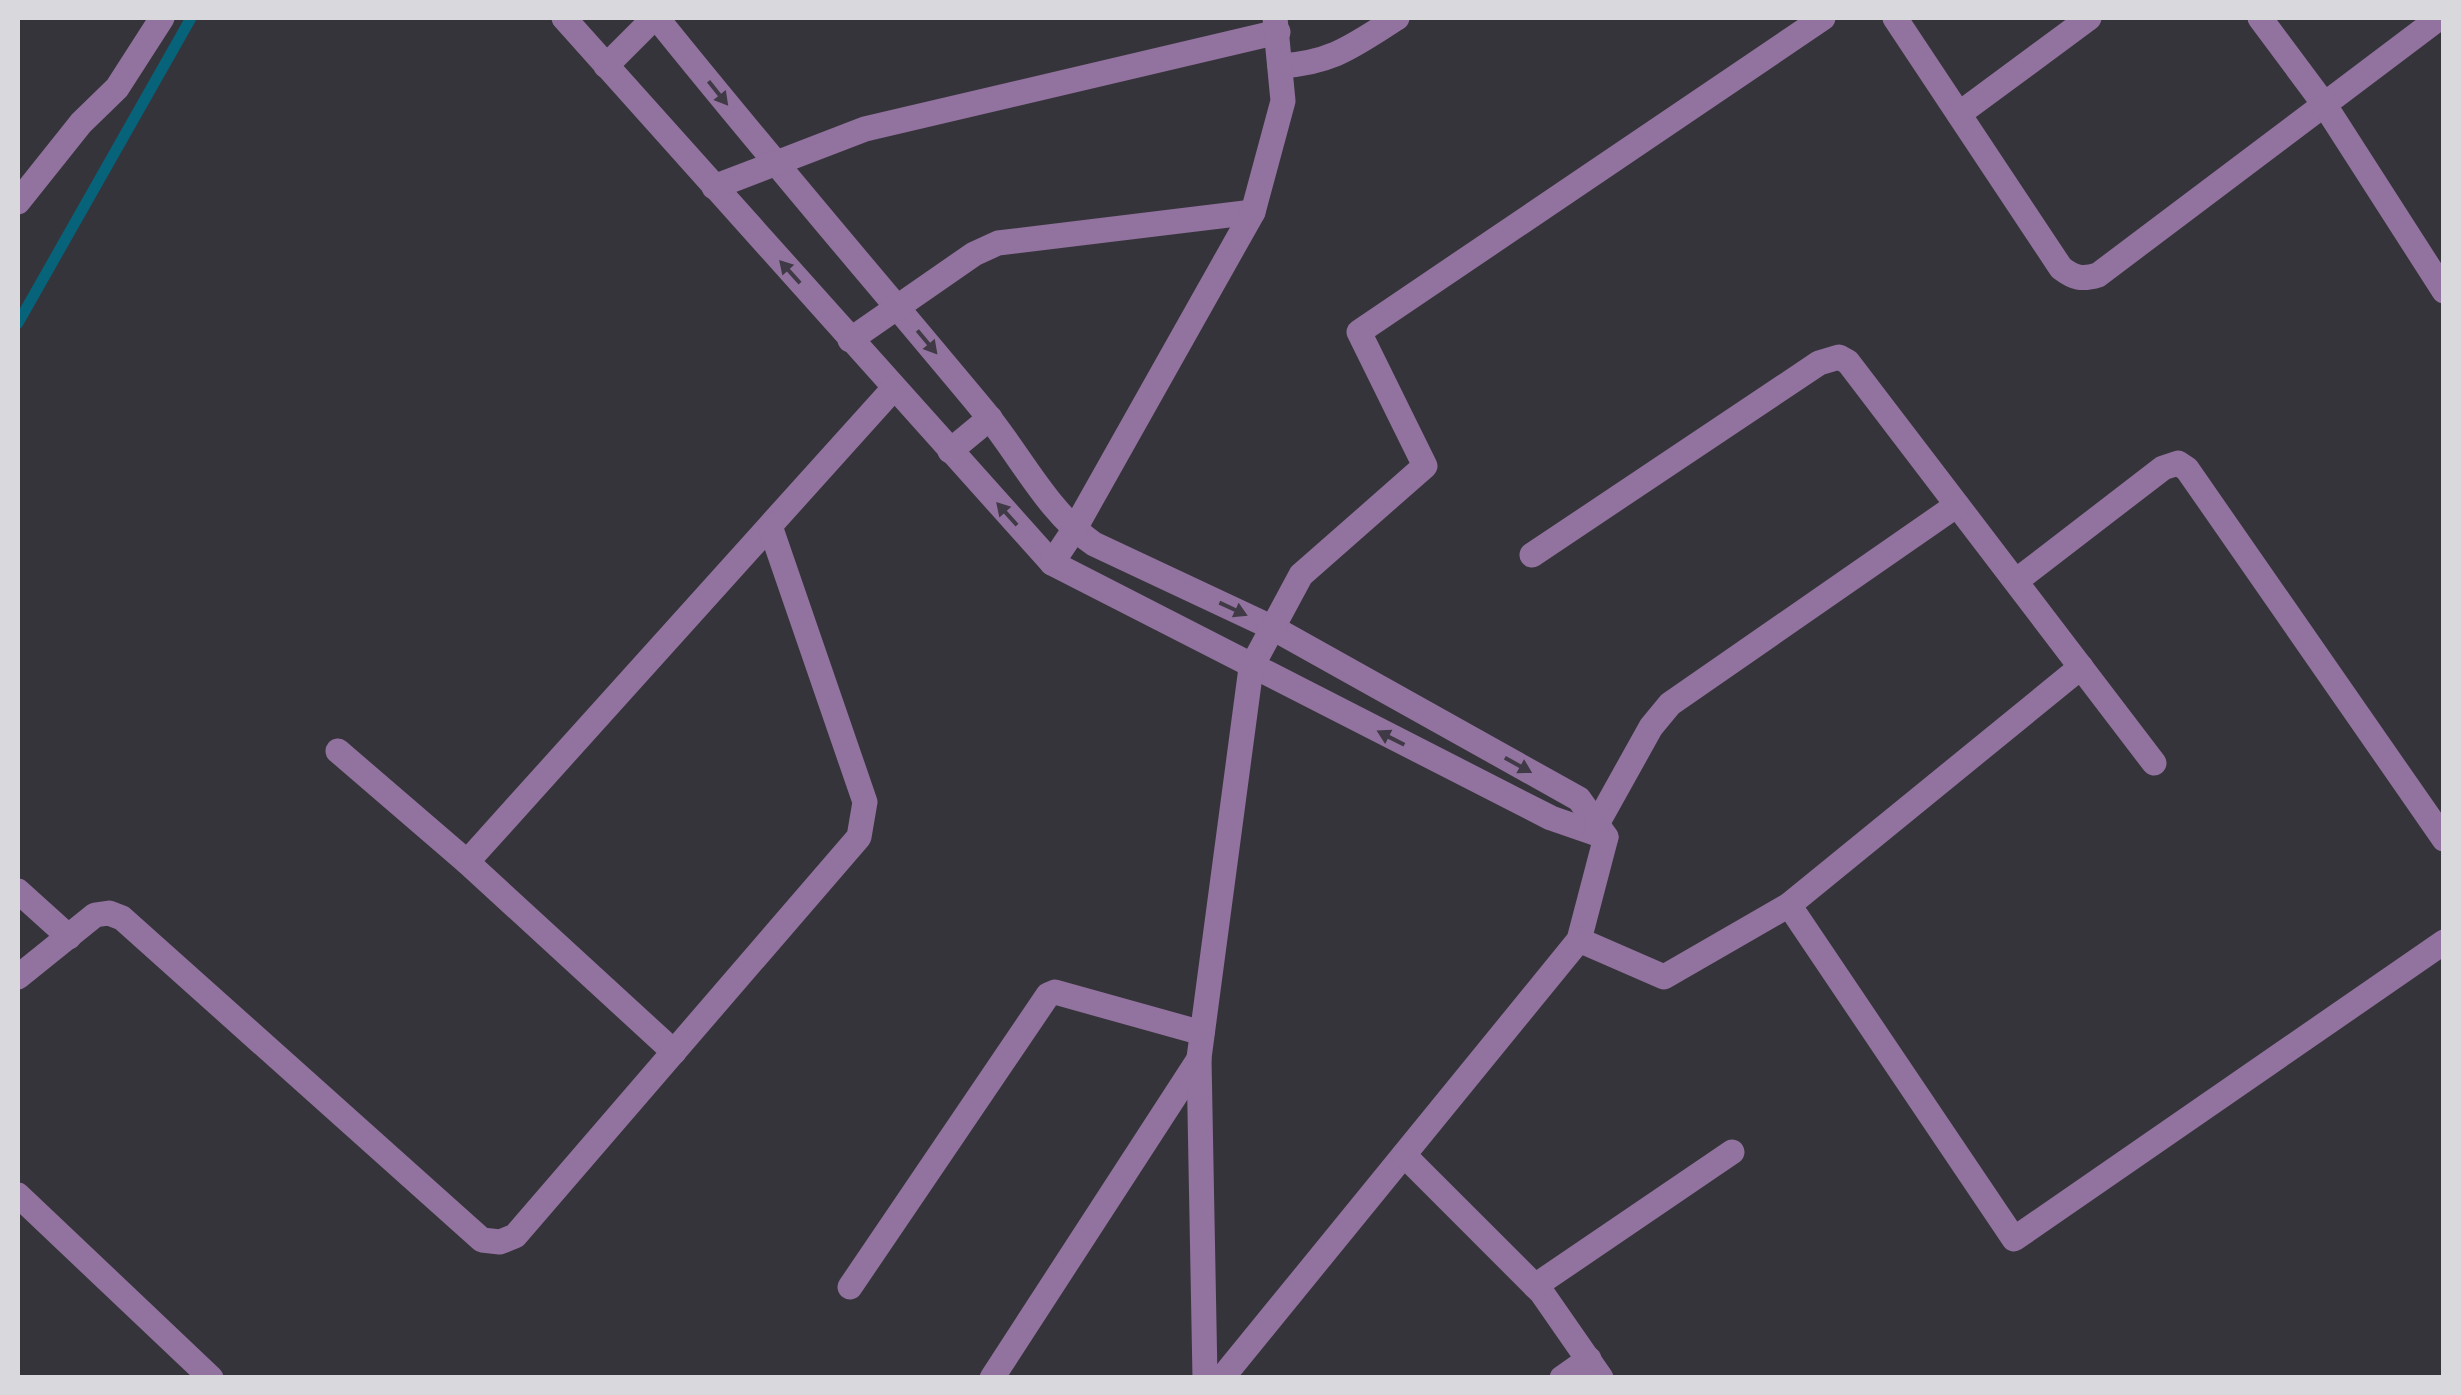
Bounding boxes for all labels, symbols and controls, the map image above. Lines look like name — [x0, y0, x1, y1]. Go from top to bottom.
one-way arrow — [707, 81, 728, 106]
one-way arrow — [779, 260, 802, 284]
one-way arrow — [915, 330, 937, 355]
one-way arrow — [996, 502, 1019, 526]
one-way arrow — [1219, 601, 1248, 618]
one-way arrow — [1376, 729, 1405, 746]
one-way arrow — [1504, 755, 1532, 773]

